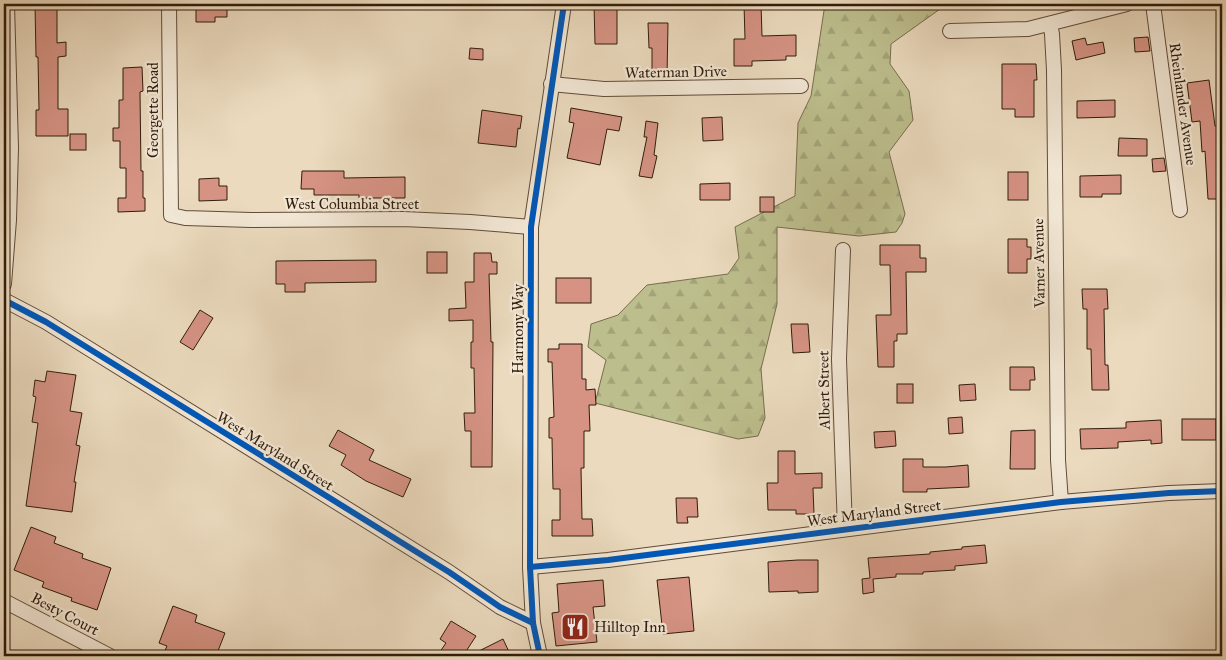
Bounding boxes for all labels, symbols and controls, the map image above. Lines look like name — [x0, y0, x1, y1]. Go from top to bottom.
street label: Rheinlander Avenue — [1165, 42, 1201, 166]
street label: Georgette Road — [144, 62, 162, 158]
street label: Waterman Drive — [625, 62, 727, 82]
street label: West Columbia Street — [285, 195, 420, 213]
street label: Varner Avenue — [1029, 218, 1049, 309]
street label: Harmony Way — [509, 283, 527, 374]
street label: Albert Street — [814, 350, 834, 431]
street label: West Maryland Street — [213, 408, 338, 495]
street label: West Maryland Street — [806, 496, 943, 530]
street label: Besty Court — [28, 589, 103, 640]
restaurant icon: Hilltop Inn — [560, 612, 590, 642]
place label: Hilltop Inn — [594, 618, 666, 636]

